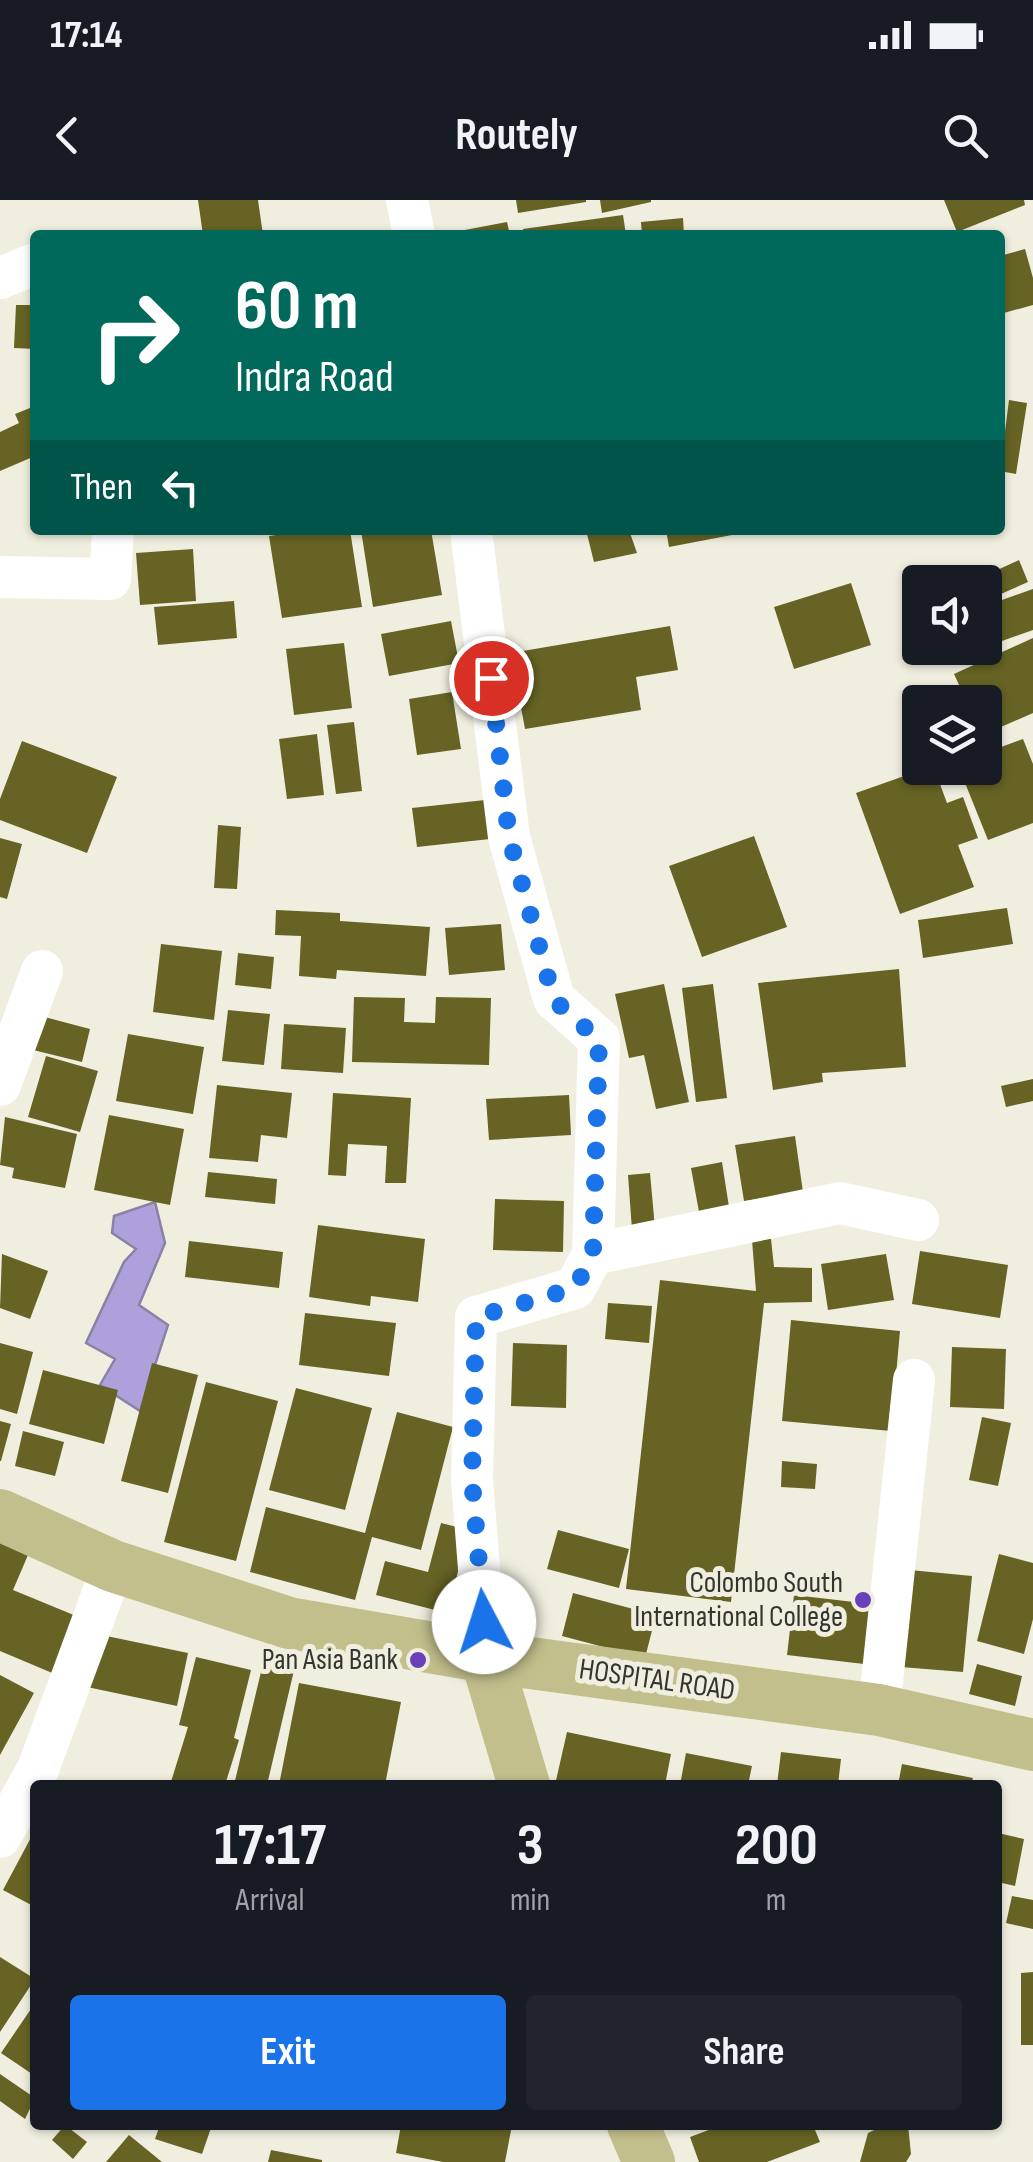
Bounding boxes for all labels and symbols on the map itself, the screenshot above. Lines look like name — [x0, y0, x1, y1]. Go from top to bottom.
pin — [449, 636, 534, 721]
place label: Colombo South International College — [634, 1565, 843, 1635]
position arrow — [432, 1570, 536, 1674]
marker: Colombo South International College — [852, 1589, 874, 1611]
place label: Pan Asia Bank — [262, 1642, 399, 1678]
marker: Pan Asia Bank — [407, 1649, 429, 1671]
street label: HOSPITAL ROAD — [577, 1651, 737, 1709]

